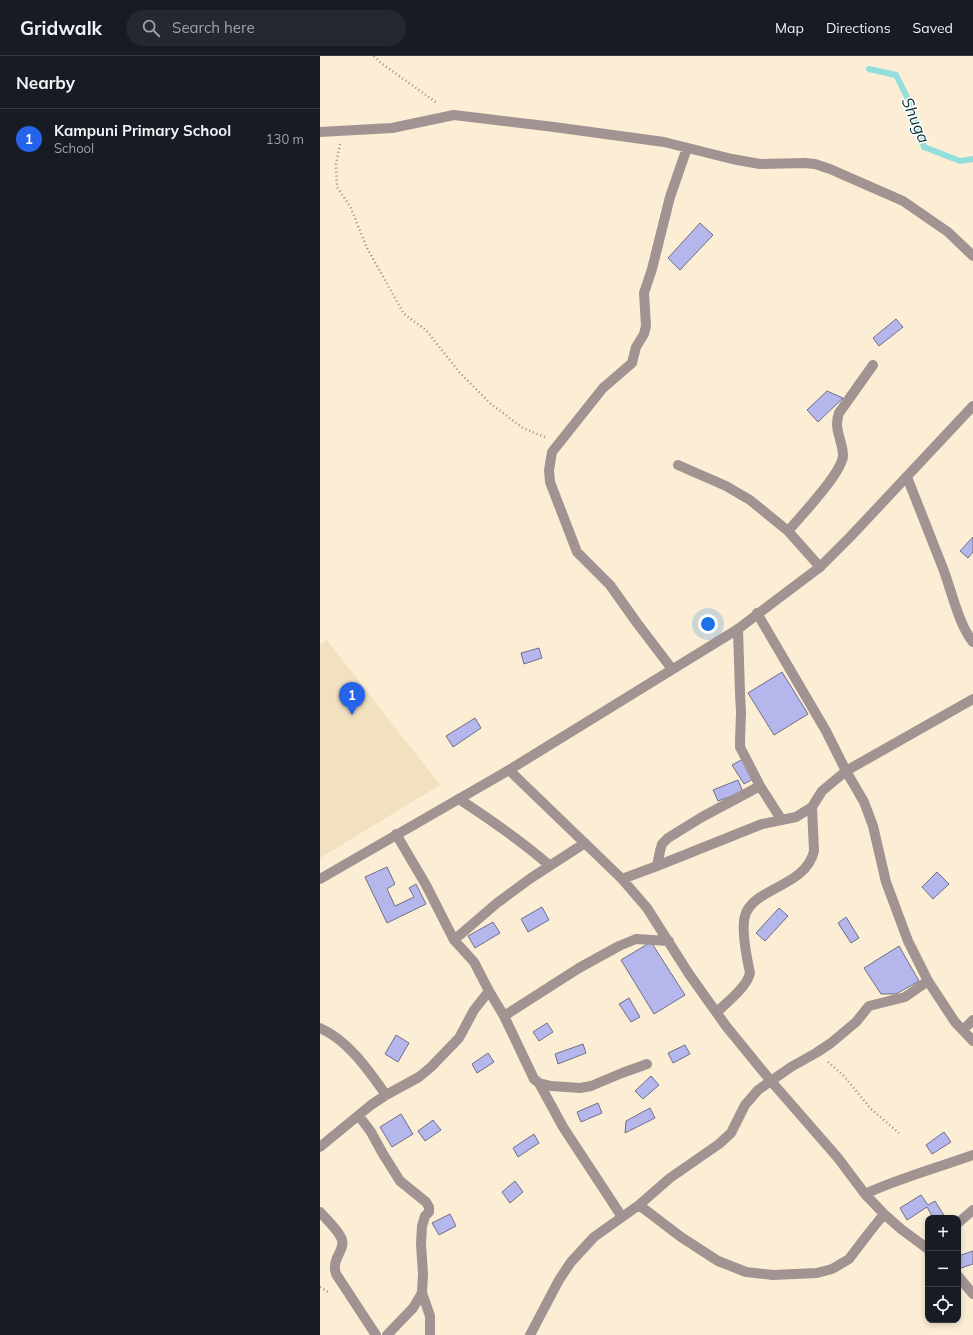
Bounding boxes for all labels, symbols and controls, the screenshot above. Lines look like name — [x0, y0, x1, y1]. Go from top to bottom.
search box — [126, 10, 406, 46]
text: Gridwalk — [20, 16, 102, 40]
icon: search — [140, 17, 162, 39]
text: Search here — [172, 18, 255, 37]
text: Map — [775, 19, 804, 37]
text: Directions — [826, 19, 891, 37]
text: Saved — [913, 19, 953, 37]
text: Nearby — [16, 72, 75, 93]
water label: Shuga — [897, 94, 935, 146]
text: Kampuni Primary School — [54, 121, 231, 140]
text: 1 — [25, 131, 33, 147]
text: 130 m — [266, 131, 304, 147]
text: School — [54, 140, 94, 156]
your location — [698, 614, 718, 634]
pin: 1 — [339, 682, 365, 715]
map controls — [925, 1215, 961, 1323]
button: + — [925, 1215, 961, 1251]
button: − — [925, 1251, 961, 1287]
button: locate — [925, 1287, 961, 1323]

